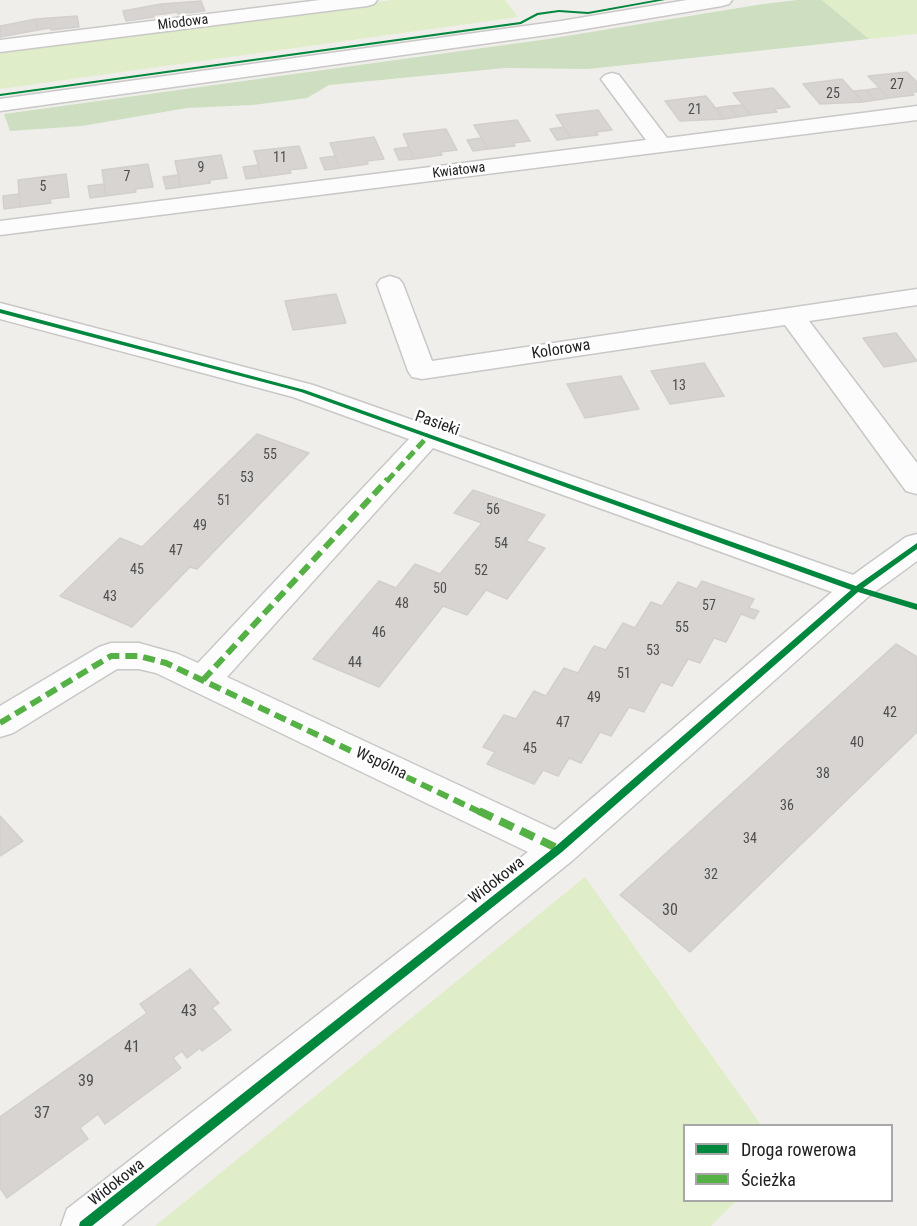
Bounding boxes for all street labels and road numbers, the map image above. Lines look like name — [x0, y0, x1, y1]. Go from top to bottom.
street label: Miodowa — [157, 12, 209, 34]
street label: Kwiatowa — [432, 159, 486, 183]
street label: Kolorowa — [530, 336, 592, 364]
street label: Pasieki — [412, 407, 462, 441]
street label: Wspólna — [352, 744, 410, 784]
street label: Widokowa — [465, 853, 529, 909]
street label: Widokowa — [85, 1155, 149, 1211]

